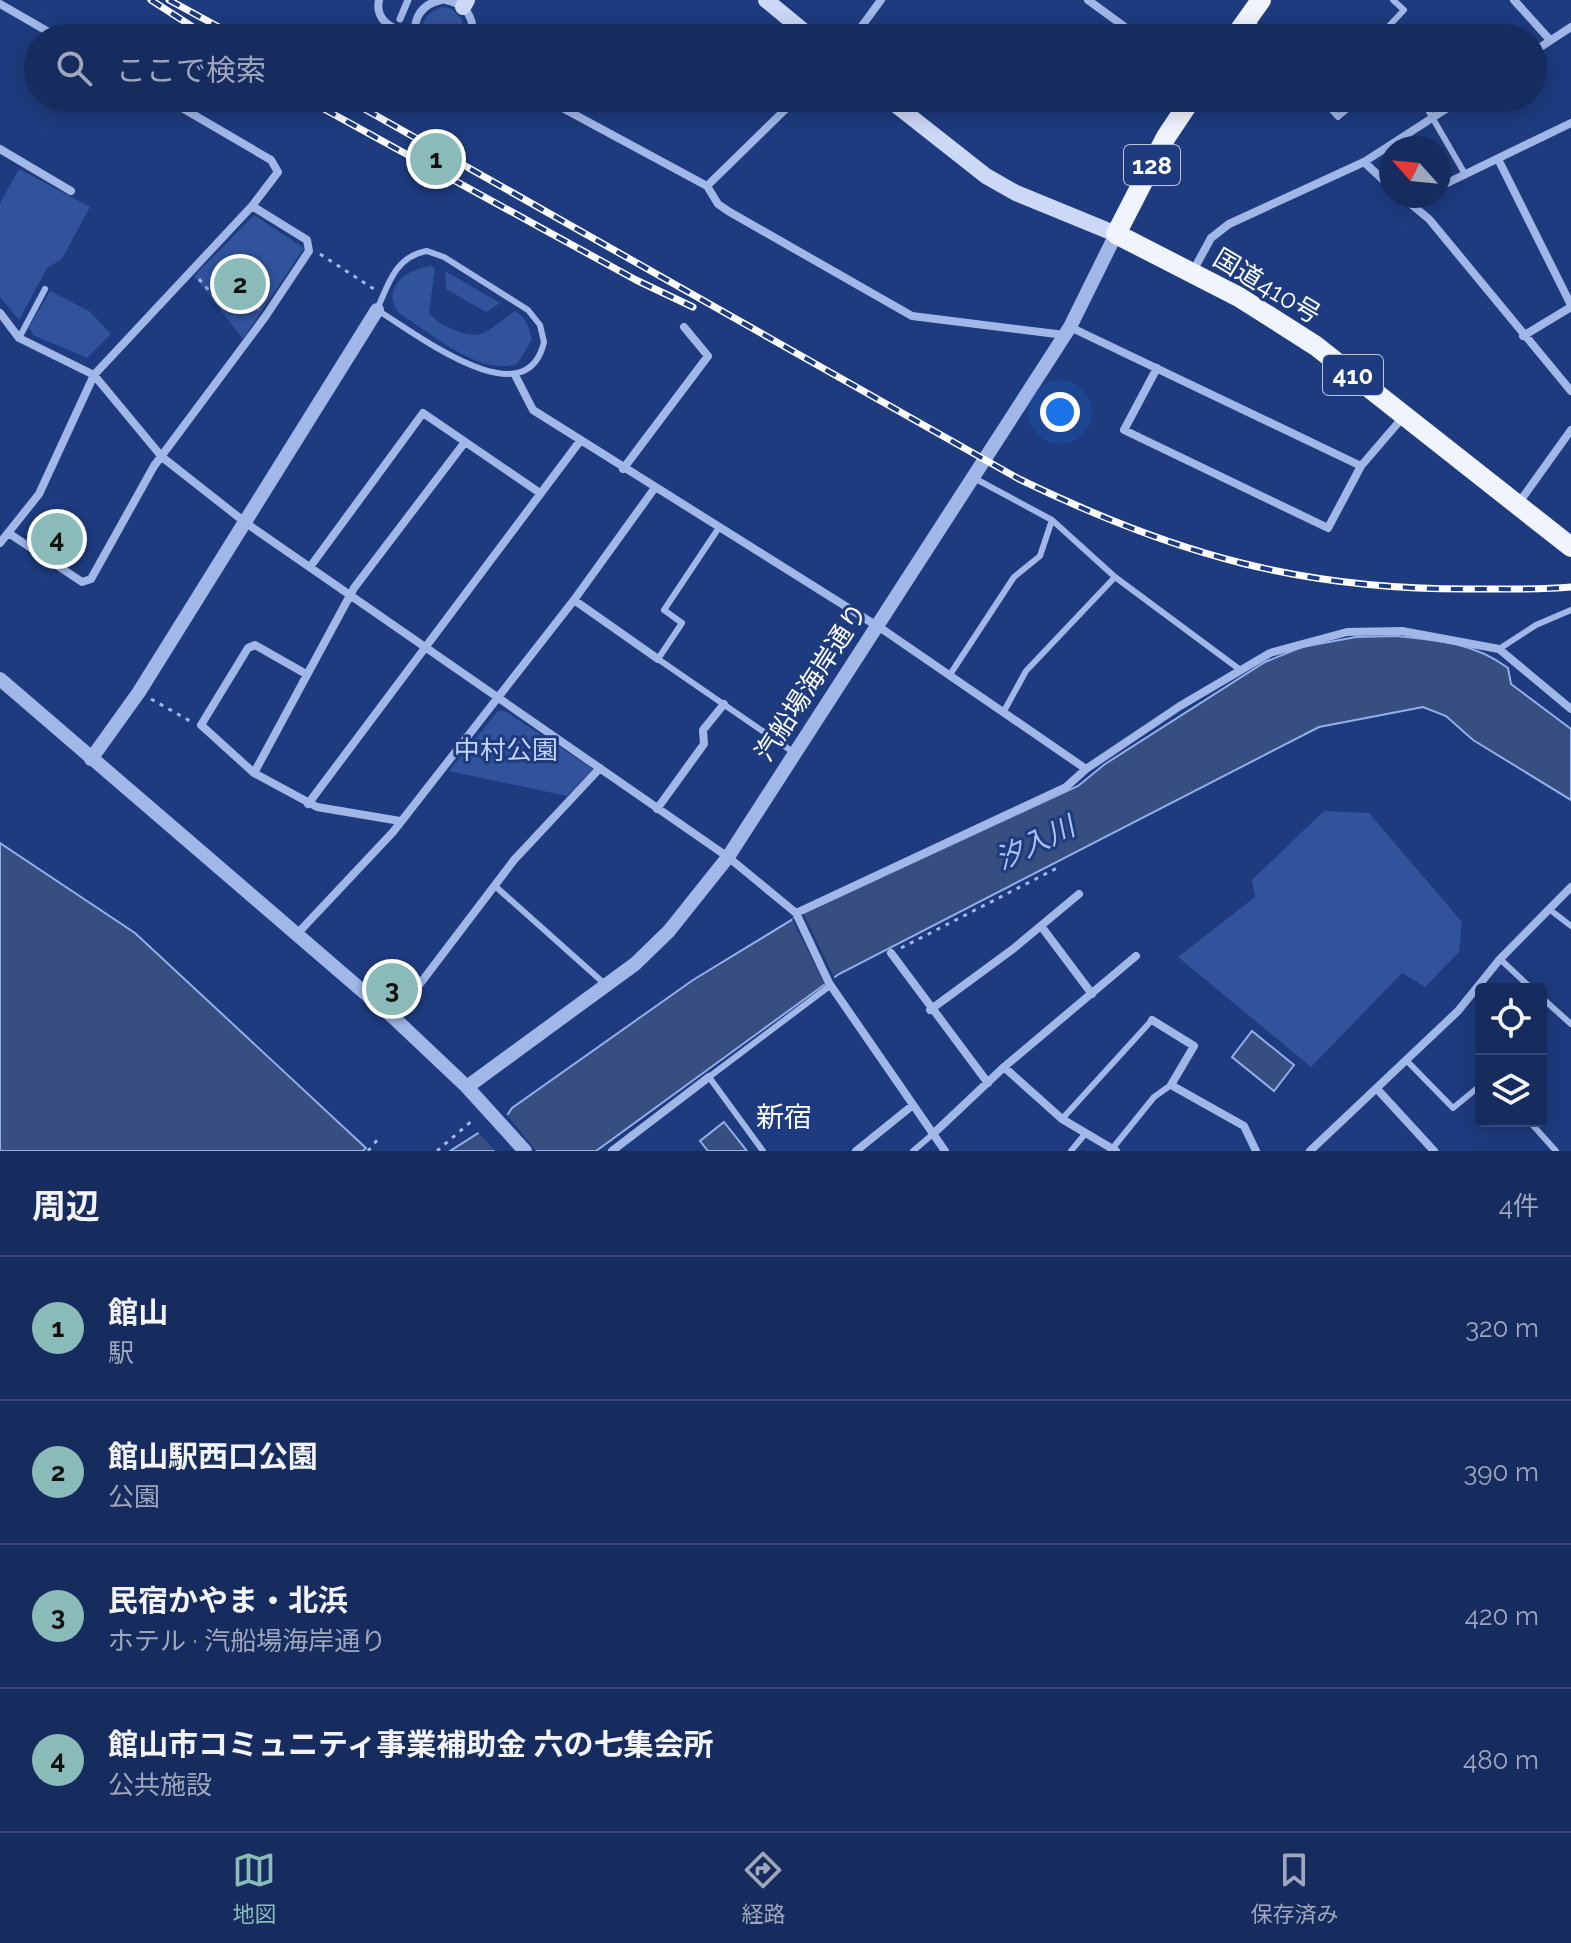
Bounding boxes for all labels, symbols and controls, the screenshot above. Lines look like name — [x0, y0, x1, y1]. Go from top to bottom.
search box — [24, 24, 1547, 112]
icon: search — [52, 46, 96, 90]
text: ここで検索 — [116, 53, 266, 88]
pin: 1 — [410, 129, 462, 189]
north arrow — [1379, 136, 1451, 208]
road number: 128 — [1124, 145, 1180, 185]
street label: 国道410号 — [1208, 242, 1326, 330]
pin: 2 — [214, 254, 266, 314]
road number: 410 — [1323, 355, 1383, 395]
your location — [1040, 392, 1080, 432]
pin: 4 — [31, 509, 83, 569]
street label: 汽船場海岸通り — [749, 598, 873, 766]
park label: 中村公園 — [454, 735, 558, 765]
water label: 汐入川 — [990, 808, 1083, 876]
pin: 3 — [366, 959, 418, 1019]
map controls — [1475, 983, 1547, 1127]
button: locate — [1475, 983, 1547, 1055]
button: layers — [1475, 1055, 1547, 1127]
district label: 新宿 — [756, 1101, 812, 1134]
text: 周辺 — [32, 1186, 100, 1226]
text: 4件 — [1499, 1191, 1539, 1221]
text: 館山 — [108, 1295, 168, 1330]
text: 1 — [52, 1313, 64, 1343]
text: 320 m — [1465, 1313, 1539, 1343]
text: 駅 — [108, 1338, 134, 1368]
text: 館山駅西口公園 — [108, 1439, 318, 1474]
text: 2 — [51, 1457, 65, 1487]
text: 390 m — [1463, 1457, 1539, 1487]
text: 公園 — [108, 1482, 160, 1512]
text: 民宿かやま・北浜 — [108, 1583, 348, 1618]
text: 3 — [51, 1601, 65, 1631]
text: 420 m — [1465, 1601, 1539, 1631]
text: ホテル · 汽船場海岸通り — [108, 1626, 386, 1656]
text: 館山市コミュニティ事業補助金 六の七集会所 — [108, 1727, 713, 1762]
text: 4 — [51, 1745, 65, 1775]
text: 480 m — [1463, 1745, 1539, 1775]
text: 公共施設 — [108, 1770, 212, 1800]
tab: 地図 — [232, 1848, 277, 1928]
tab: 経路 — [741, 1848, 786, 1928]
tab: 保存済み — [1250, 1848, 1339, 1928]

